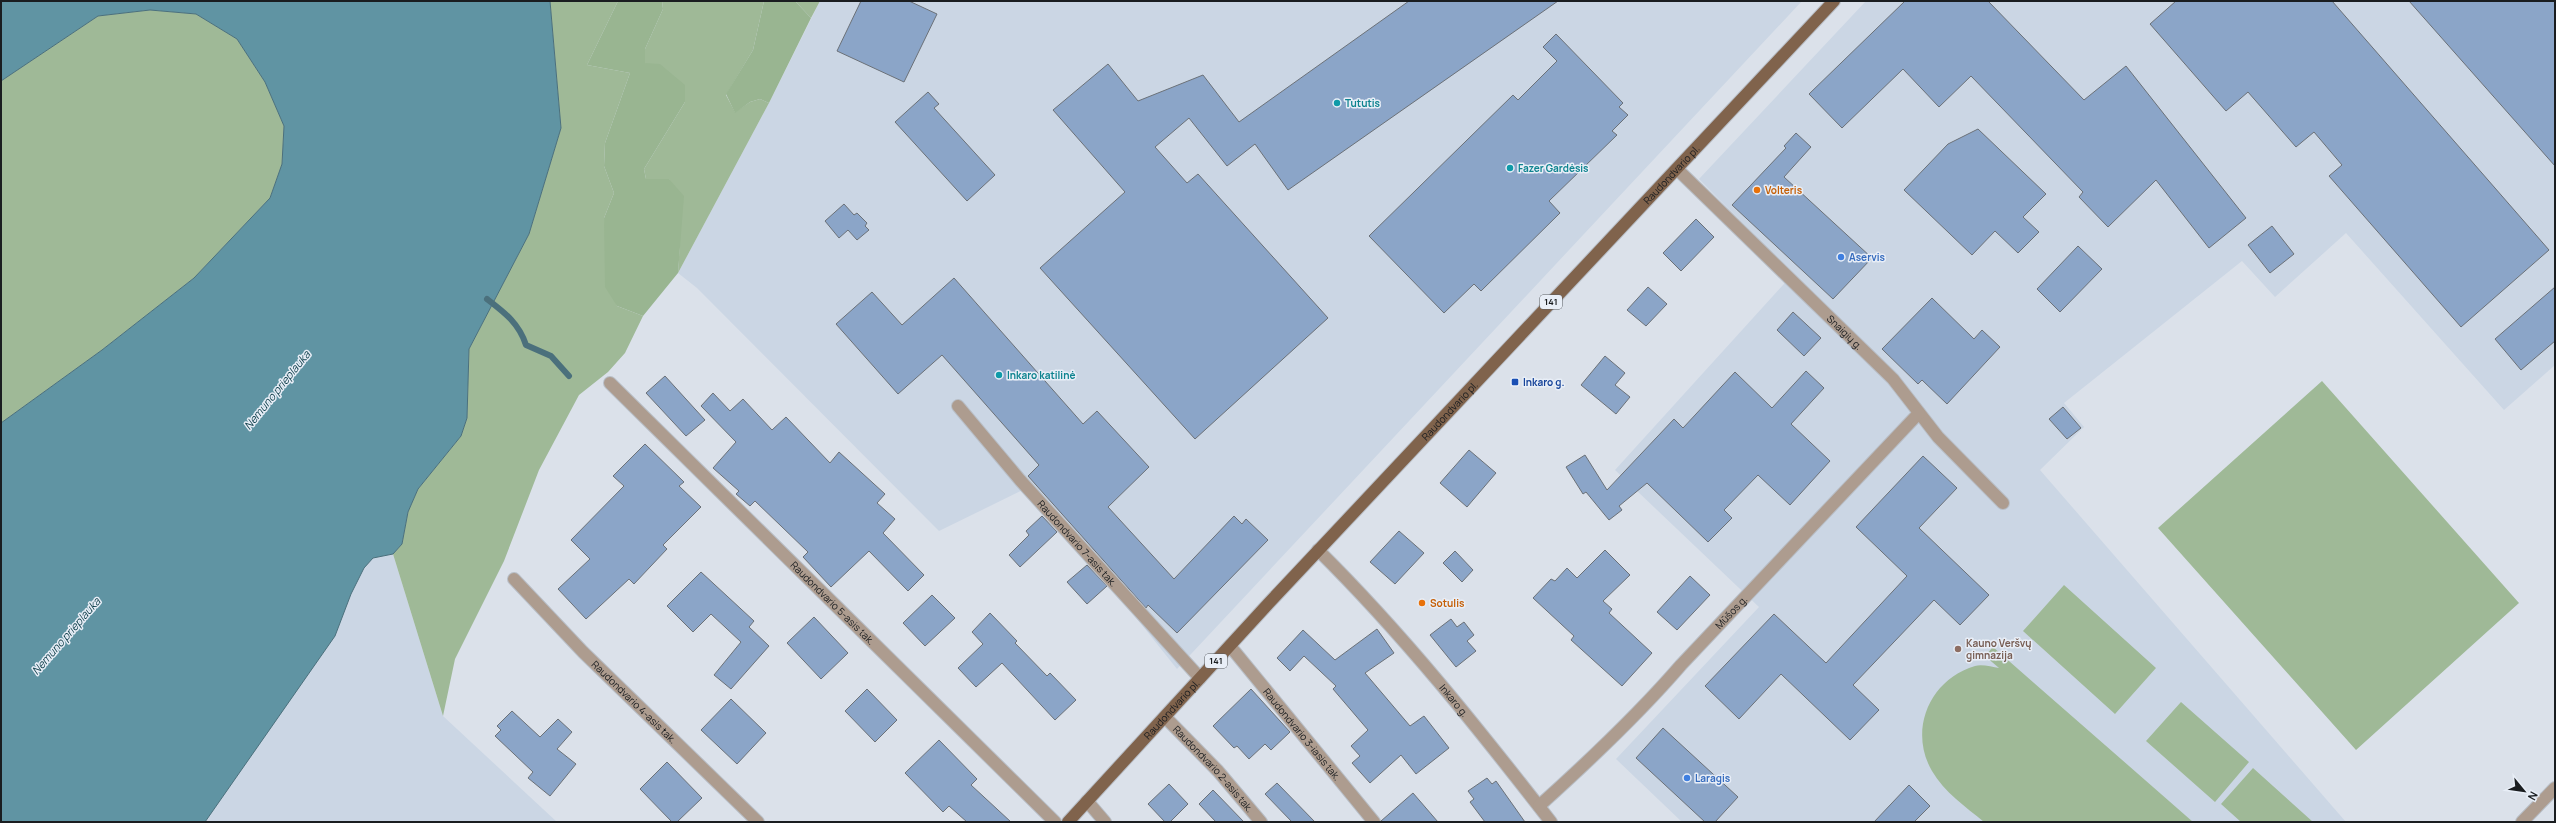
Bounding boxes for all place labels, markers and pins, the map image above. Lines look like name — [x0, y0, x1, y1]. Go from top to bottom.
place label: Tututis — [1345, 96, 1381, 110]
marker: Tututis — [1332, 98, 1342, 108]
place label: Fazer Gardėsis — [1518, 161, 1589, 175]
marker: Fazer Gardėsis — [1505, 163, 1515, 173]
place label: Volteris — [1765, 183, 1803, 197]
marker: Volteris — [1752, 185, 1762, 195]
place label: Aservis — [1849, 250, 1885, 264]
marker: Aservis — [1836, 252, 1846, 262]
place label: Inkaro katilinė — [1007, 368, 1075, 382]
marker: Inkaro katilinė — [994, 370, 1004, 380]
place label: Inkaro g. — [1523, 375, 1564, 389]
marker: Inkaro g. — [1510, 377, 1520, 387]
place label: Sotulis — [1430, 596, 1465, 610]
marker: Sotulis — [1417, 598, 1427, 608]
place label: Kauno Veršvų gimnazija — [1966, 636, 2031, 662]
marker: Kauno Veršvų gimnazija — [1953, 644, 1963, 654]
place label: Laragis — [1695, 771, 1731, 785]
marker: Laragis — [1682, 773, 1692, 783]

